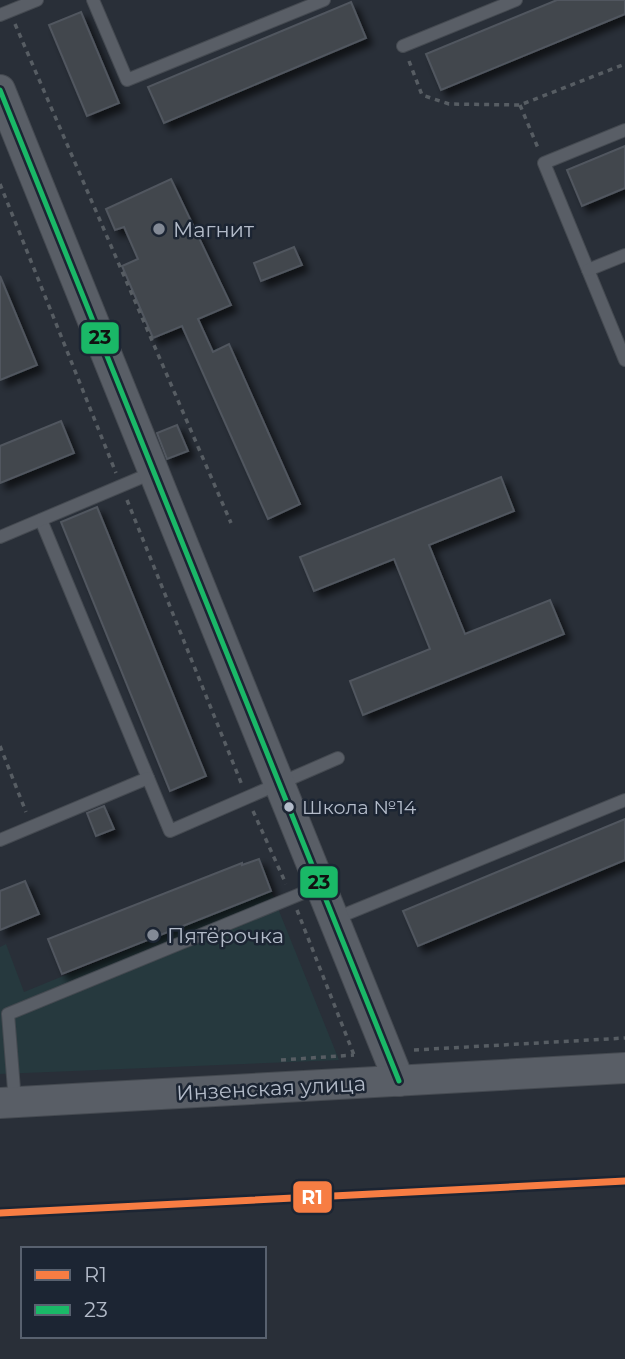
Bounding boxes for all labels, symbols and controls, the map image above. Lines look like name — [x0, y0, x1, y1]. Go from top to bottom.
place label: Магнит — [173, 217, 254, 242]
marker: Магнит — [151, 221, 167, 237]
line badge: 23 — [80, 321, 120, 355]
text: 23 — [89, 326, 111, 349]
place label: Школа №14 — [302, 796, 417, 819]
marker: Школа №14 — [282, 800, 296, 814]
line badge: 23 — [299, 865, 339, 899]
text: 23 — [308, 871, 330, 894]
place label: Пятёрочка — [167, 923, 284, 948]
marker: Пятёрочка — [145, 927, 161, 943]
street label: Инзенская улица — [176, 1071, 366, 1105]
line badge: R1 — [292, 1180, 333, 1214]
text: R1 — [301, 1186, 323, 1209]
legend — [21, 1247, 266, 1338]
text: R1 — [84, 1262, 107, 1287]
text: 23 — [84, 1297, 108, 1322]

